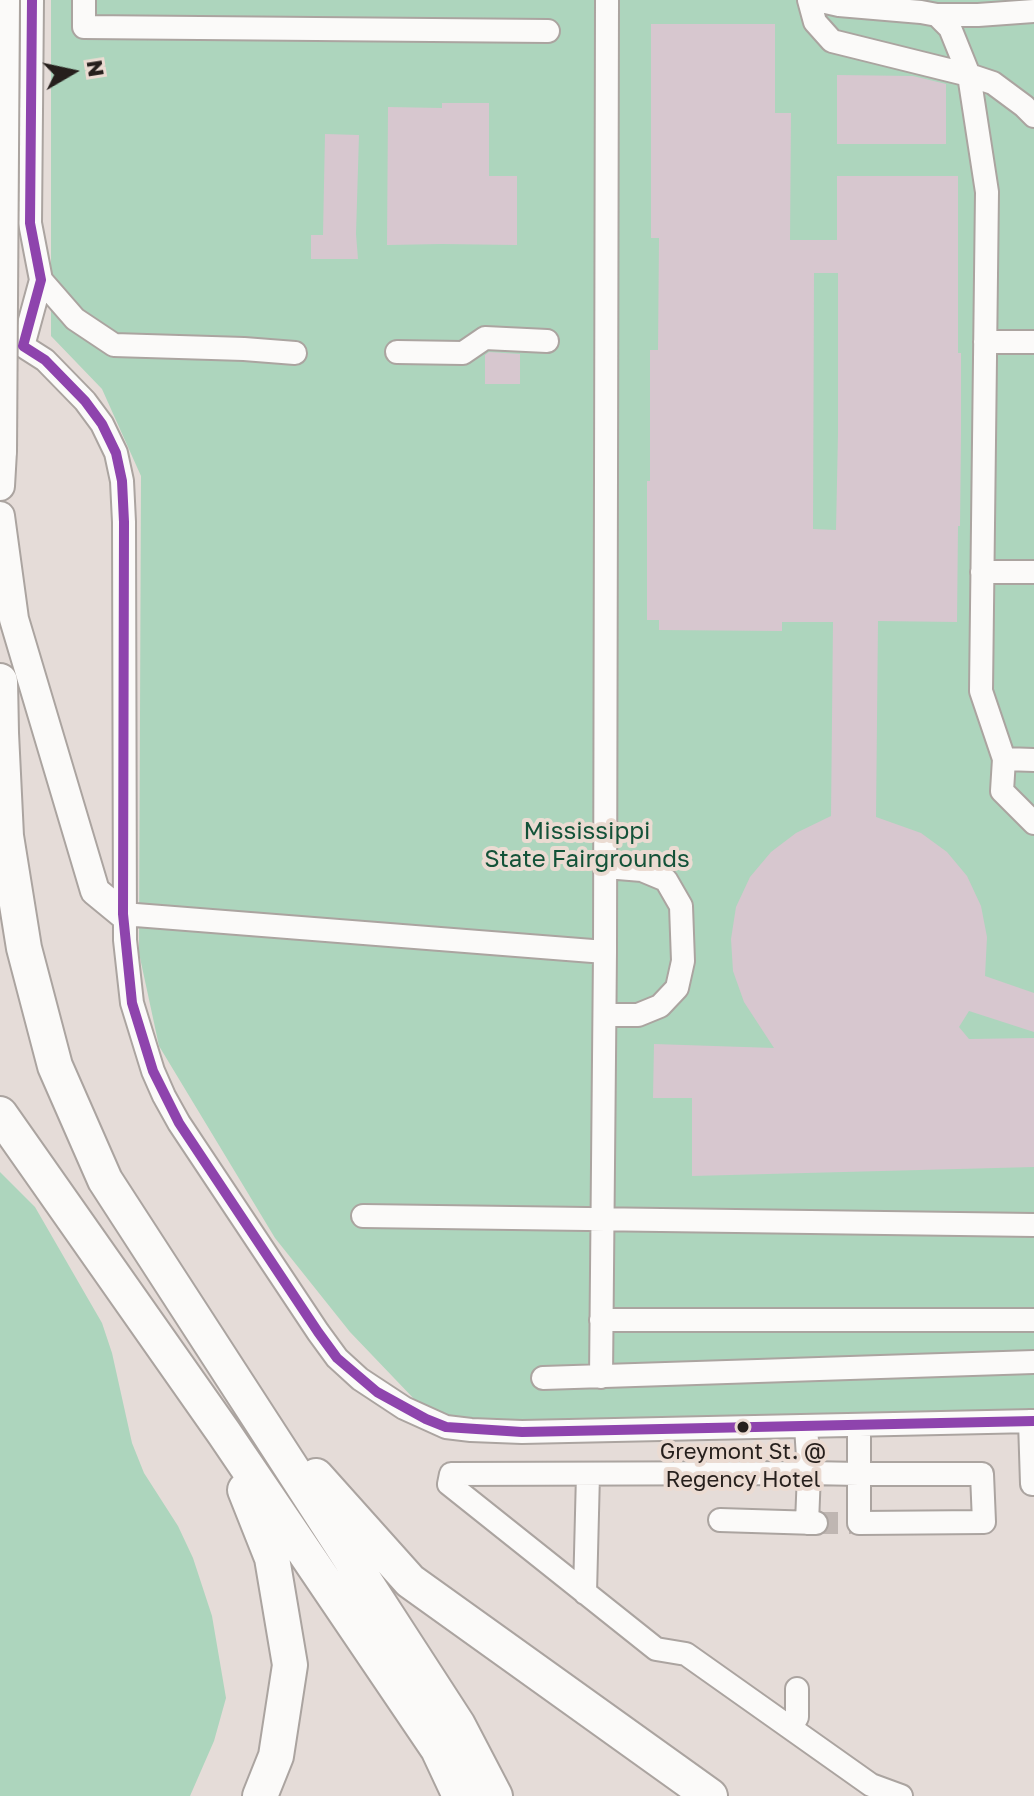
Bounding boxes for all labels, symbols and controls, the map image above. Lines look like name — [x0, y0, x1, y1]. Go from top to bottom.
north arrow — [32, 32, 112, 112]
text: N — [82, 58, 111, 79]
park label: Mississippi State Fairgrounds — [484, 817, 690, 873]
marker: Greymont St. @ Regency Hotel — [735, 1419, 751, 1435]
place label: Greymont St. @ Regency Hotel — [660, 1439, 826, 1490]

